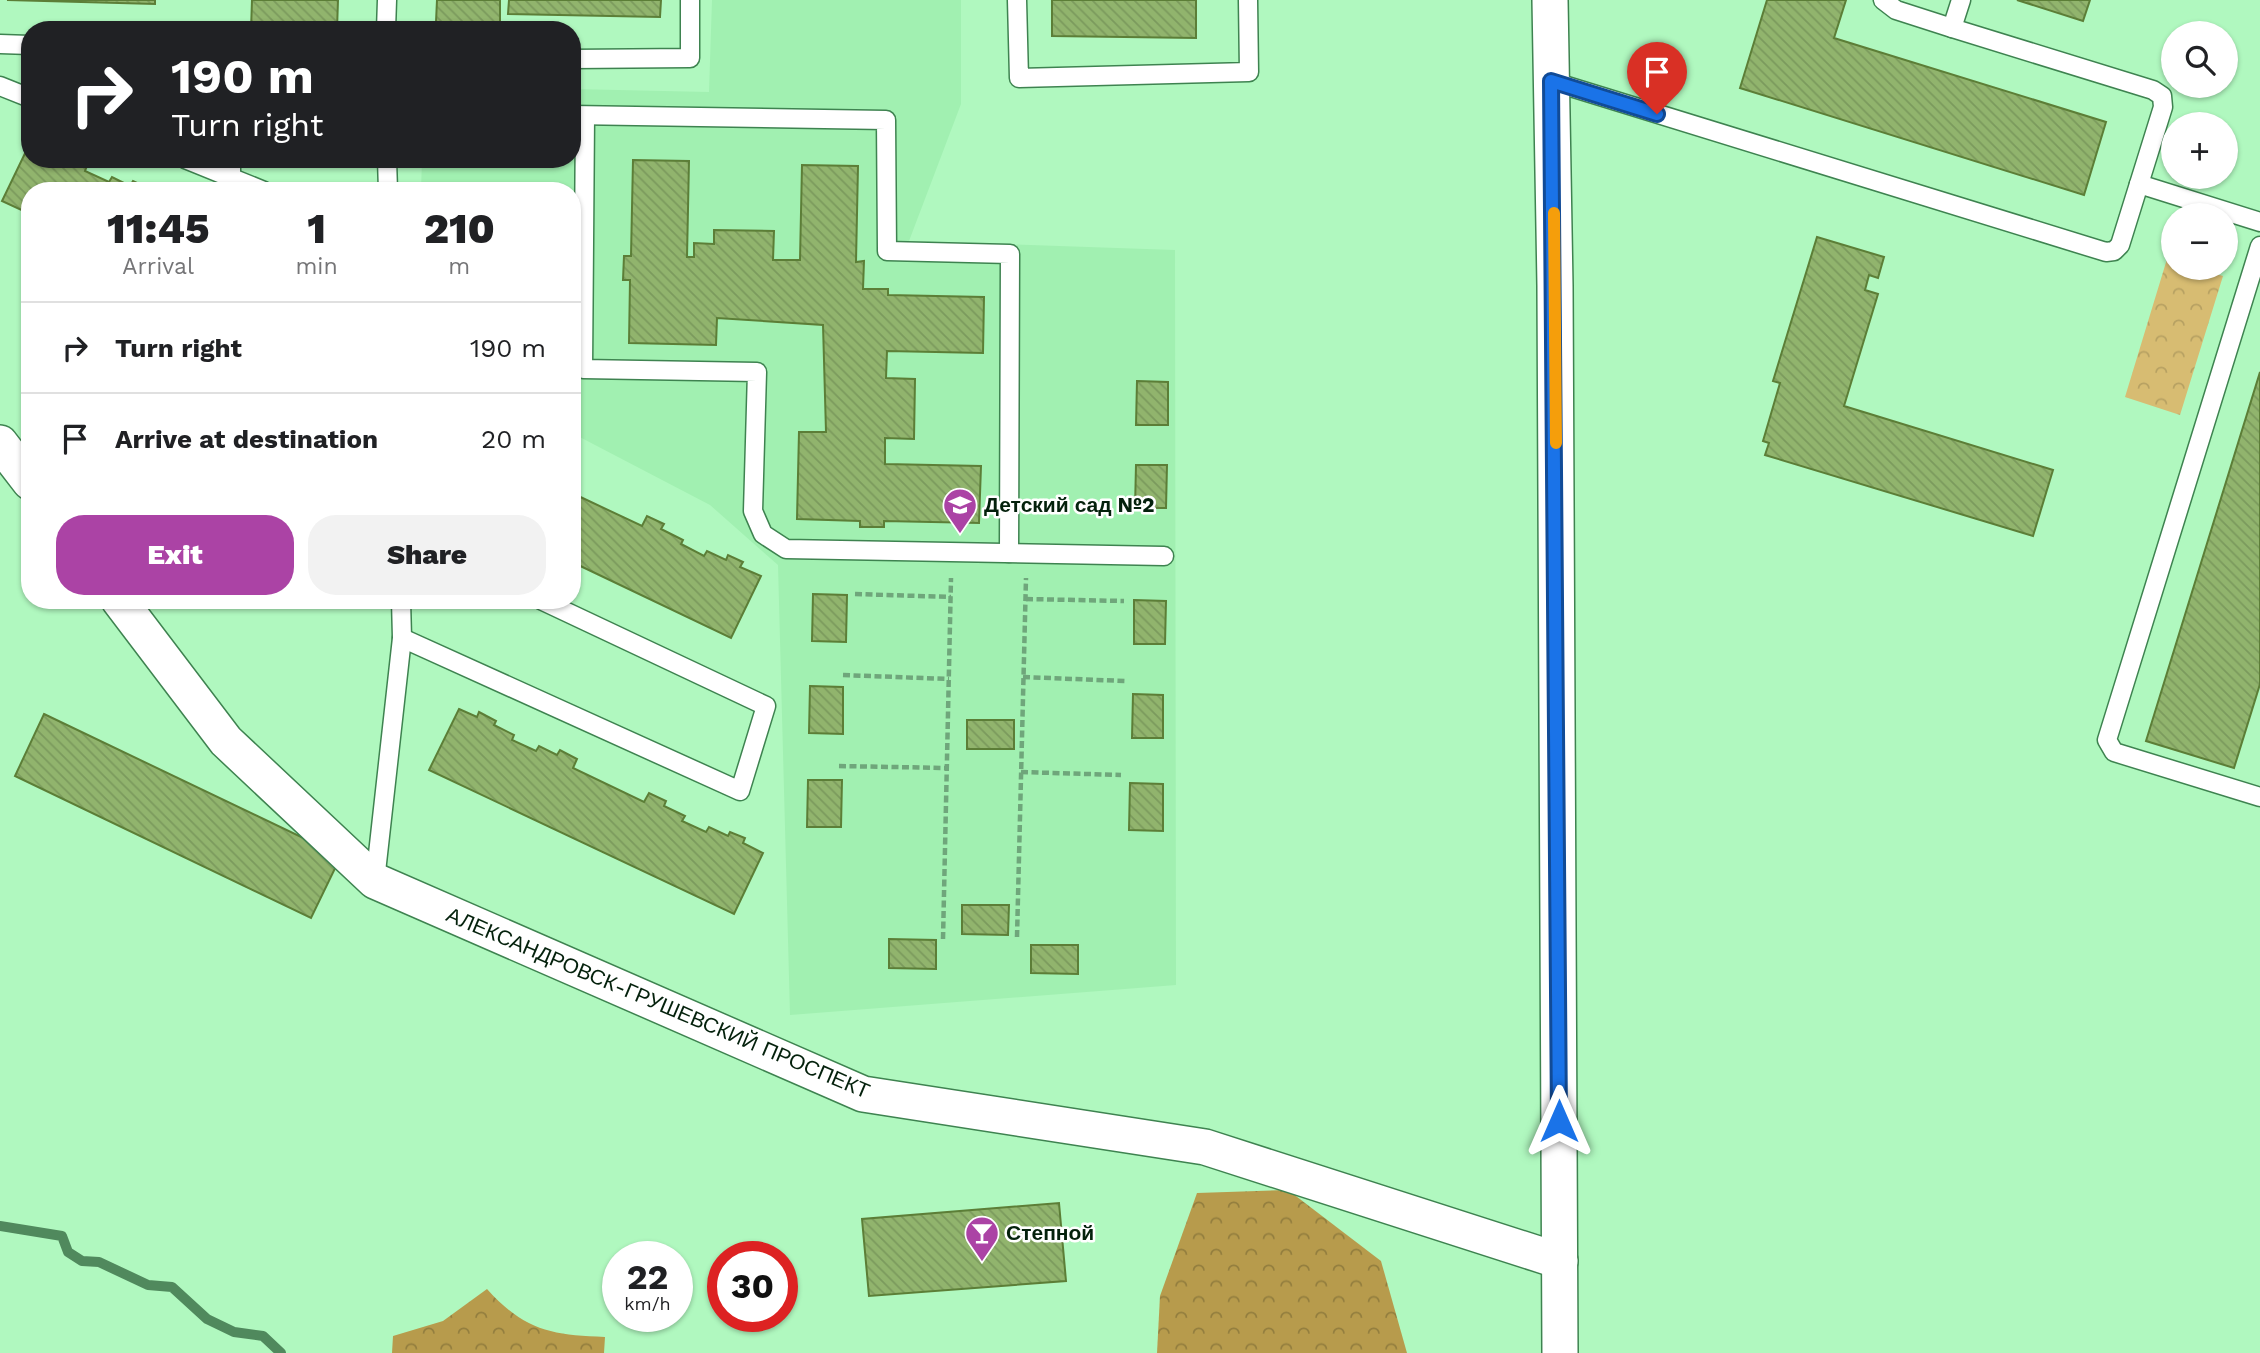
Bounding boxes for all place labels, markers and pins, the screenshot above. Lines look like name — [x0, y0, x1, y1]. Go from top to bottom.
pin — [1627, 42, 1687, 114]
school or university icon: Детский сад №2 — [941, 486, 979, 535]
place label: Детский сад №2 — [984, 492, 1155, 517]
bar icon: Степной — [963, 1214, 1001, 1263]
place label: Степной — [1006, 1220, 1094, 1245]

